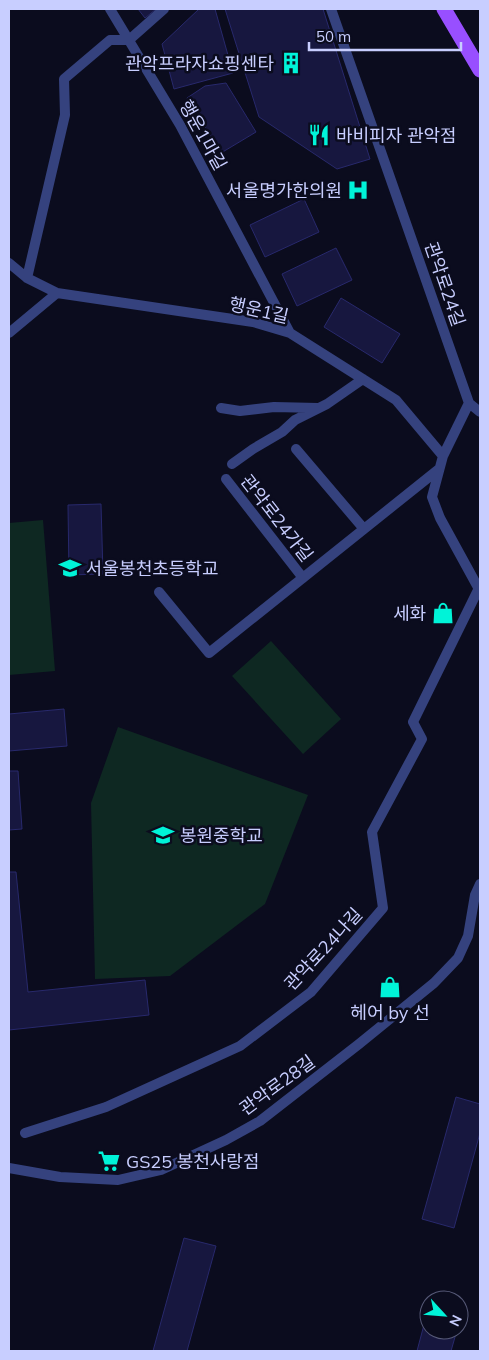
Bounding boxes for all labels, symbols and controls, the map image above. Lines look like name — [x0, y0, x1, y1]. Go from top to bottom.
scale bar — [309, 20, 462, 52]
text: 50 m — [316, 27, 351, 46]
building icon: 관악프라자쇼핑센타 — [278, 50, 304, 76]
place label: 관악프라자쇼핑센타 — [125, 52, 274, 75]
street label: 행운1마길 — [174, 96, 232, 174]
restaurant icon: 바비피자 관악점 — [306, 122, 332, 148]
place label: 바비피자 관악점 — [336, 124, 457, 147]
hospital icon: 서울명가한의원 — [345, 177, 371, 203]
place label: 서울명가한의원 — [226, 179, 342, 202]
street label: 관악로24길 — [420, 239, 470, 329]
street label: 행운1길 — [227, 292, 291, 328]
street label: 관악로24가길 — [236, 470, 318, 566]
school or university icon: 서울봉천초등학교 — [57, 555, 83, 581]
place label: 서울봉천초등학교 — [86, 557, 218, 580]
shop icon: 세화 — [430, 600, 456, 626]
place label: 세화 — [393, 602, 426, 625]
school or university icon: 봉원중학교 — [150, 822, 176, 848]
place label: 봉원중학교 — [180, 824, 263, 847]
street label: 관악로24나길 — [279, 903, 367, 995]
shop icon: 헤어 by 선 — [377, 974, 403, 1000]
place label: 헤어 by 선 — [350, 1001, 430, 1024]
street label: 관악로28길 — [235, 1050, 319, 1120]
supermarket icon: GS25 봉천사랑점 — [96, 1148, 122, 1174]
place label: GS25 봉천사랑점 — [126, 1150, 259, 1173]
north arrow — [419, 1290, 469, 1340]
text: N — [445, 1312, 466, 1329]

